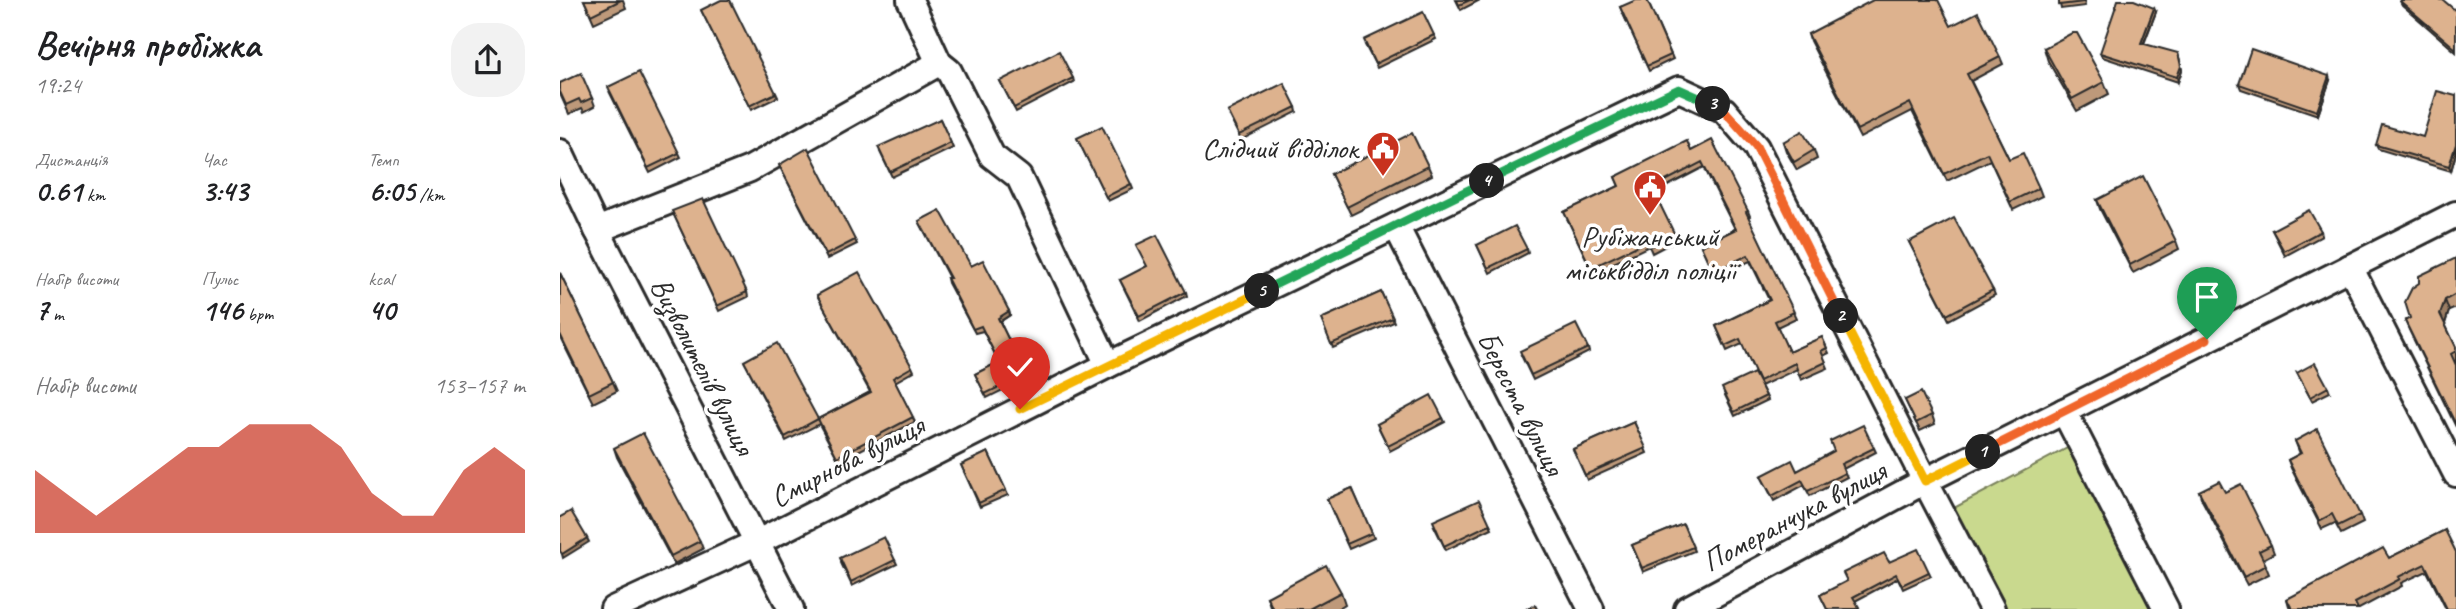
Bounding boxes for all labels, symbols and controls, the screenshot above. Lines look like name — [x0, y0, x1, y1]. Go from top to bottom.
text: Вечірня пробіжка — [35, 21, 260, 68]
button: share — [451, 23, 525, 97]
text: 19:24 — [35, 71, 81, 100]
pin: 3 — [1696, 86, 1730, 122]
text: 3 — [1708, 91, 1717, 115]
place label: Слідчий відділок — [1202, 129, 1360, 167]
public building icon: Слідчий відділок — [1364, 129, 1402, 178]
text: Дистанція — [35, 148, 108, 172]
text: Час — [202, 148, 227, 172]
text: Темп — [368, 148, 399, 172]
pin: 4 — [1469, 164, 1504, 198]
text: 4 — [1482, 168, 1491, 192]
public building icon: Рубіжанський міськвідділ поліції — [1631, 168, 1669, 217]
text: 0.61 — [35, 172, 82, 210]
text: 3:43 — [202, 172, 248, 210]
text: 6:05 — [368, 172, 415, 210]
text: km — [82, 183, 105, 207]
text: /km — [415, 183, 444, 207]
place label: Рубіжанський міськвідділ поліції — [1564, 217, 1741, 289]
text: Набір висоти — [35, 267, 118, 291]
text: Пульс — [202, 267, 238, 291]
text: kcal — [368, 267, 393, 291]
pin — [2177, 267, 2237, 339]
street label: Визволителів вулиця — [642, 271, 765, 463]
pin: 5 — [1244, 274, 1280, 308]
text: 5 — [1257, 278, 1266, 302]
icon: arrive — [2188, 278, 2226, 316]
text: 7 — [35, 291, 48, 329]
text: 146 — [202, 291, 243, 329]
text: 40 — [368, 291, 395, 329]
pin: 2 — [1824, 298, 1858, 334]
text: m — [48, 302, 64, 326]
text: bpm — [243, 302, 273, 326]
text: 2 — [1836, 303, 1845, 327]
street label: Береста вулиця — [1469, 325, 1575, 484]
pin — [990, 337, 1050, 409]
icon: check — [1001, 348, 1039, 386]
text: Набір висоти — [35, 371, 135, 400]
text: 153–157 m — [434, 371, 525, 400]
street label: Смирнова вулиця — [764, 405, 933, 516]
pin: 1 — [1966, 434, 2000, 470]
text: 1 — [1978, 439, 1987, 463]
street label: Померанчука вулиця — [1696, 450, 1895, 580]

